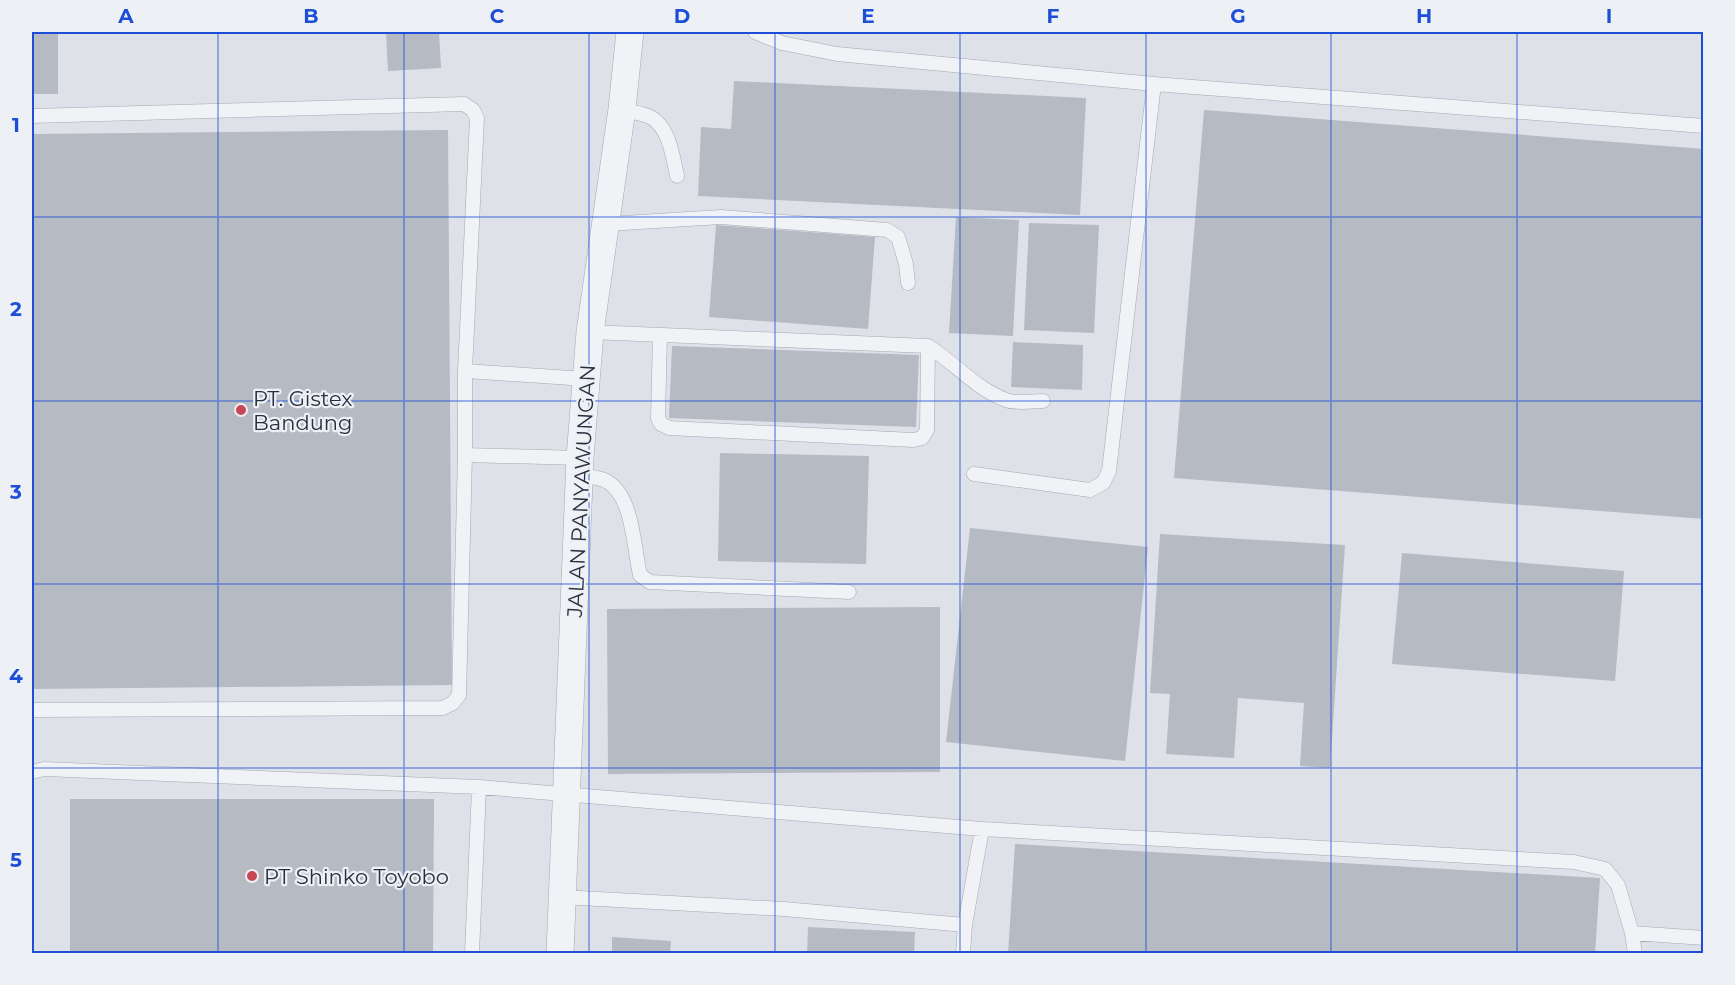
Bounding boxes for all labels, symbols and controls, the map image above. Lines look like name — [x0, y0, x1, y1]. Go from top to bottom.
text: A — [117, 4, 134, 28]
text: B — [303, 4, 319, 28]
text: C — [490, 4, 505, 28]
text: D — [674, 4, 690, 28]
text: E — [861, 4, 875, 28]
text: F — [1047, 4, 1060, 28]
text: G — [1230, 4, 1246, 28]
text: H — [1416, 4, 1432, 28]
text: I — [1606, 4, 1612, 28]
text: 1 — [12, 113, 20, 137]
text: 2 — [10, 297, 22, 321]
street label: JALAN PANYAWUNGAN — [562, 364, 600, 619]
place label: PT. Gistex Bandung — [253, 386, 352, 435]
marker: PT. Gistex Bandung — [234, 403, 248, 417]
text: 3 — [9, 480, 22, 504]
text: 4 — [9, 664, 23, 688]
text: 5 — [10, 848, 22, 872]
place label: PT Shinko Toyobo — [264, 864, 449, 889]
marker: PT Shinko Toyobo — [245, 869, 259, 883]

